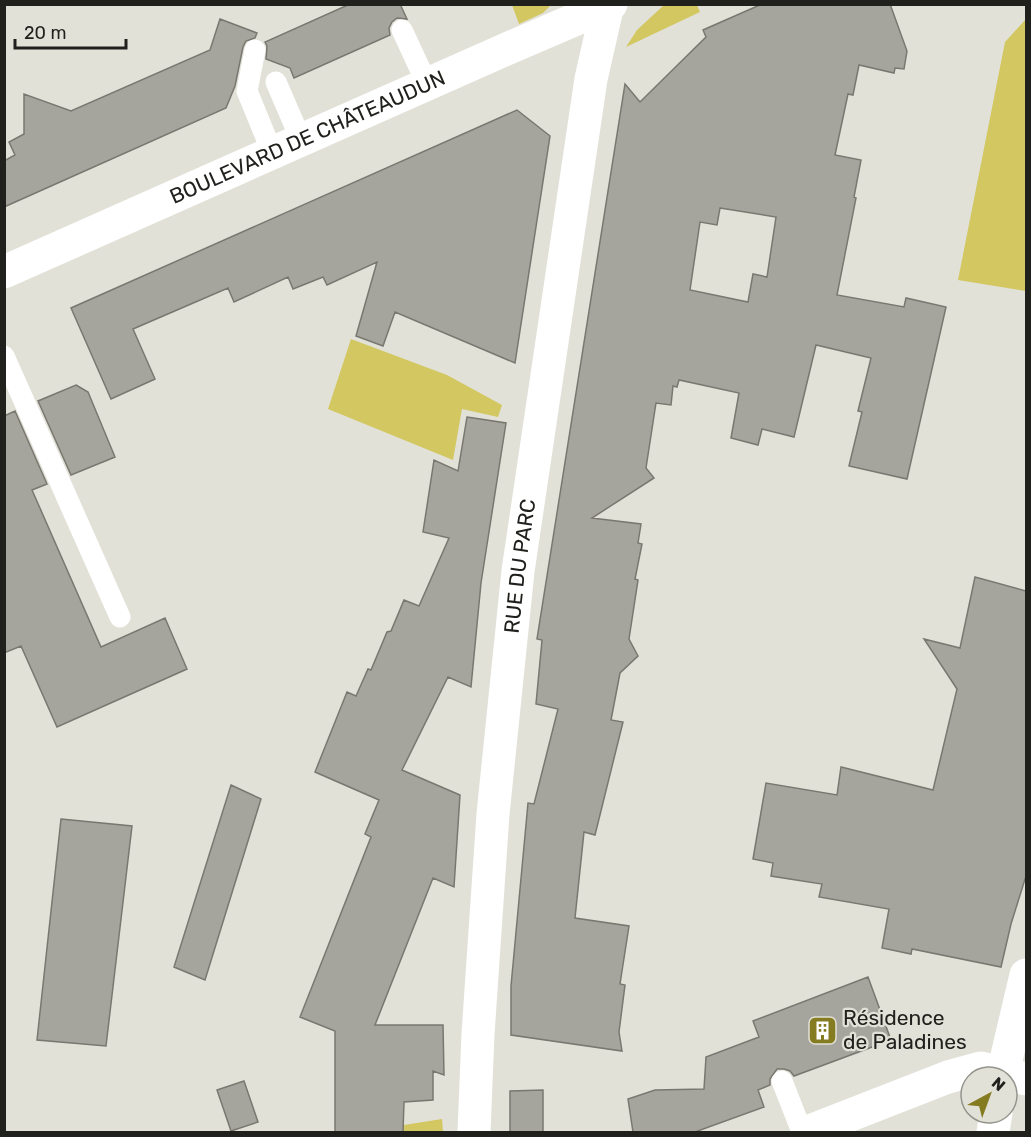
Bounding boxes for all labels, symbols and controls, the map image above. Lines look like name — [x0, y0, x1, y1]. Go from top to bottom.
scale bar — [15, 12, 126, 50]
text: 20 m — [24, 22, 66, 44]
street label: BOULEVARD DE CHÂTEAUDUN — [166, 65, 449, 209]
street label: RUE DU PARC — [499, 497, 541, 634]
place label: Résidence de Paladines — [843, 1005, 967, 1054]
building icon: Résidence de Paladines — [806, 1014, 838, 1046]
north arrow — [959, 1065, 1019, 1125]
text: N — [988, 1073, 1009, 1095]

